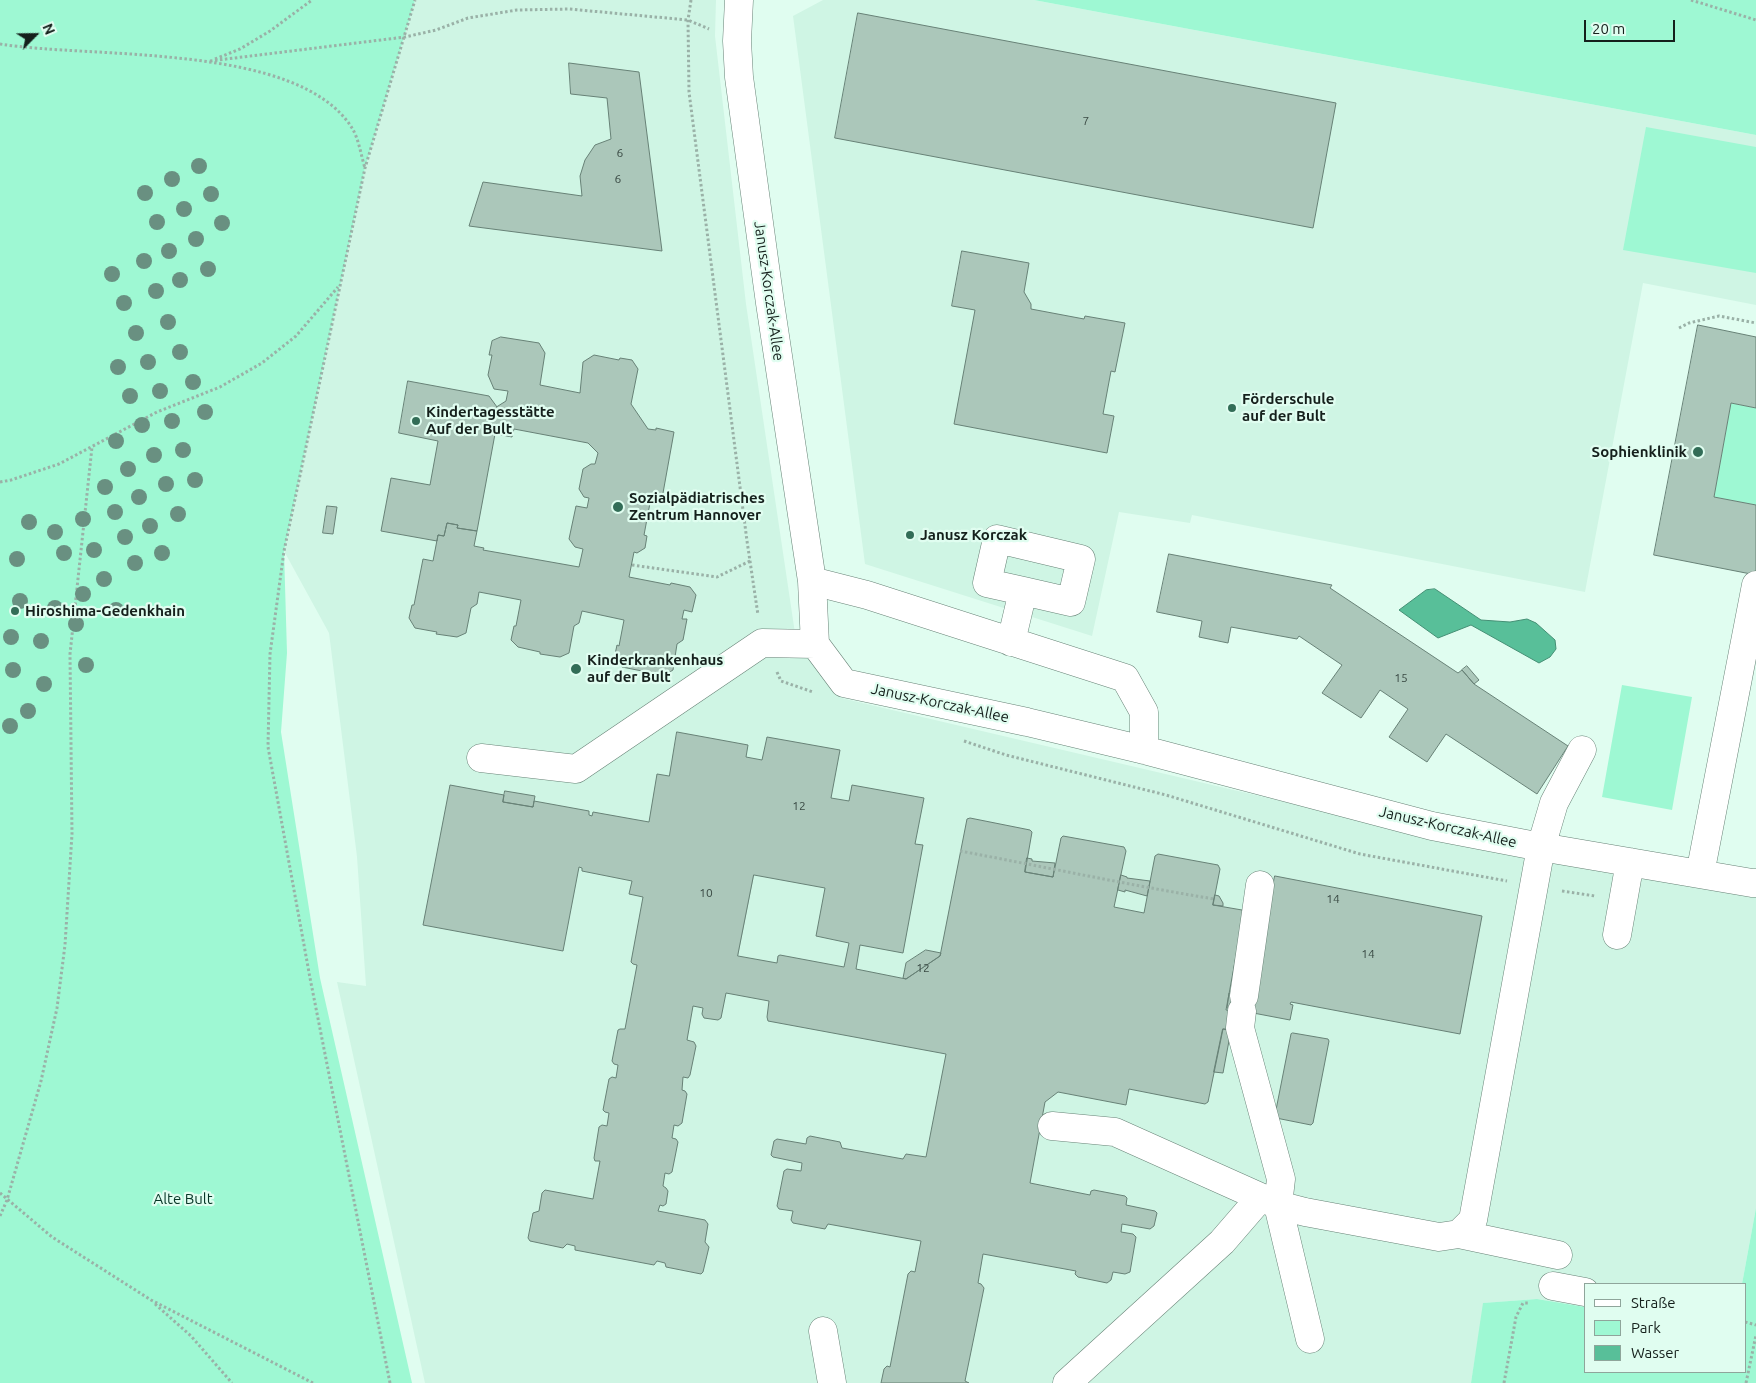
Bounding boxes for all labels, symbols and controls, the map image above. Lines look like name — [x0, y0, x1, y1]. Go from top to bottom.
north arrow — [10, 10, 60, 60]
scale bar — [1586, 10, 1677, 42]
text: 20 m — [1592, 20, 1625, 37]
text: N — [39, 21, 58, 37]
house number: 7 — [1083, 114, 1089, 128]
house number: 6 — [617, 146, 623, 160]
house number: 6 — [615, 172, 621, 186]
street label: Janusz-Korczak-Allee — [750, 220, 788, 362]
place label: Förderschule auf der Bult — [1242, 390, 1334, 425]
marker: Förderschule auf der Bult — [1226, 402, 1238, 414]
place label: Kindertagesstätte Auf der Bult — [426, 403, 555, 438]
marker: Kindertagesstätte Auf der Bult — [410, 415, 422, 427]
place label: Sophienklinik — [1592, 443, 1687, 461]
marker: Sophienklinik — [1691, 445, 1705, 459]
place label: Sozialpädiatrisches Zentrum Hannover — [629, 489, 765, 524]
marker: Sozialpädiatrisches Zentrum Hannover — [611, 500, 625, 514]
place label: Janusz Korczak — [920, 526, 1027, 544]
marker: Janusz Korczak — [904, 529, 916, 541]
place label: Hiroshima-Gedenkhain — [25, 602, 185, 620]
marker: Hiroshima-Gedenkhain — [9, 605, 21, 617]
place label: Kinderkrankenhaus auf der Bult — [587, 651, 723, 686]
marker: Kinderkrankenhaus auf der Bult — [569, 662, 583, 676]
house number: 15 — [1394, 671, 1408, 685]
street label: Janusz-Korczak-Allee — [869, 680, 1011, 726]
house number: 12 — [792, 799, 806, 813]
street label: Janusz-Korczak-Allee — [1377, 802, 1519, 852]
house number: 10 — [699, 886, 713, 900]
house number: 14 — [1326, 892, 1340, 906]
house number: 14 — [1361, 947, 1375, 961]
house number: 12 — [916, 961, 930, 975]
park label: Alte Bult — [153, 1190, 213, 1208]
legend — [1584, 1283, 1746, 1373]
text: Straße — [1631, 1294, 1675, 1311]
text: Park — [1631, 1319, 1661, 1336]
text: Wasser — [1631, 1344, 1679, 1361]

